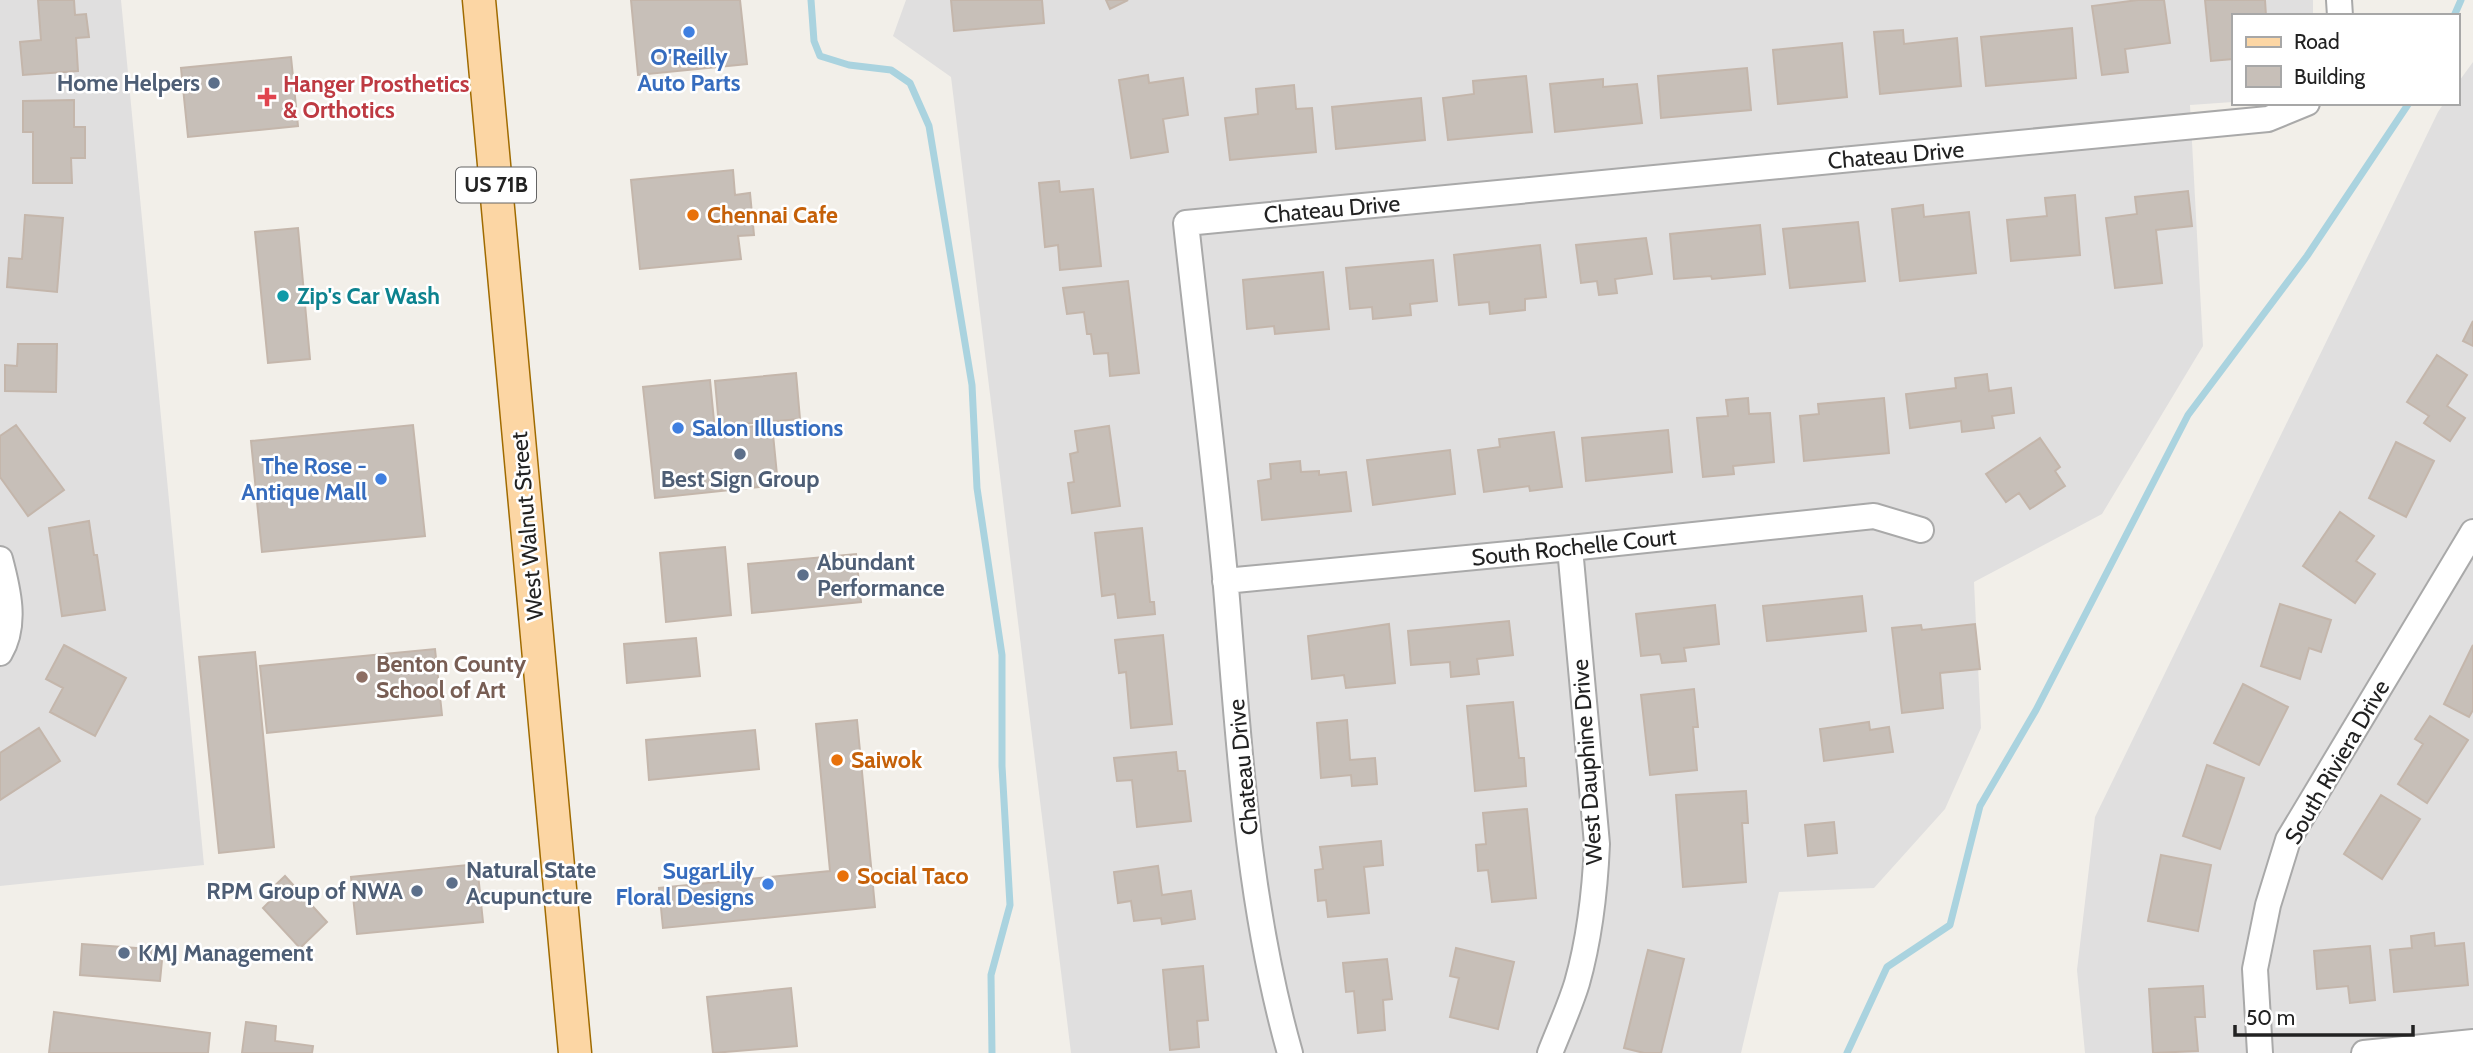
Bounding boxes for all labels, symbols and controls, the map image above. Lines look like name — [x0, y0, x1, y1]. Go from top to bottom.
legend — [2232, 14, 2459, 105]
marker: O'Reilly Auto Parts — [681, 24, 697, 40]
text: Road — [2294, 29, 2340, 54]
place label: O'Reilly Auto Parts — [638, 43, 741, 97]
text: Building — [2294, 64, 2366, 89]
place label: Home Helpers — [57, 69, 200, 97]
place label: Hanger Prosthetics & Orthotics — [283, 70, 470, 124]
marker: Home Helpers — [206, 75, 222, 91]
marker: Hanger Prosthetics & Orthotics — [257, 87, 277, 107]
street label: Chateau Drive — [1827, 135, 1966, 175]
road number: US 71B — [456, 168, 536, 202]
street label: Chateau Drive — [1263, 189, 1402, 229]
place label: Chennai Cafe — [707, 201, 838, 229]
marker: Chennai Cafe — [685, 207, 701, 223]
place label: Zip's Car Wash — [297, 282, 440, 310]
marker: Zip's Car Wash — [275, 288, 291, 304]
place label: Salon Illustions — [692, 414, 844, 442]
marker: Salon Illustions — [670, 420, 686, 436]
street label: West Walnut Street — [505, 430, 549, 622]
marker: Best Sign Group — [732, 446, 748, 462]
place label: The Rose - Antique Mall — [241, 452, 367, 506]
place label: Best Sign Group — [661, 465, 819, 493]
marker: The Rose - Antique Mall — [373, 471, 389, 487]
street label: South Rochelle Court — [1470, 522, 1678, 572]
place label: Abundant Performance — [817, 548, 945, 602]
marker: Abundant Performance — [795, 567, 811, 583]
place label: Benton County School of Art — [376, 650, 527, 704]
street label: West Dauphine Drive — [1566, 658, 1608, 866]
marker: Benton County School of Art — [354, 669, 370, 685]
street label: South Riviera Drive — [2279, 675, 2395, 849]
street label: Chateau Drive — [1222, 697, 1264, 836]
place label: Saiwok — [851, 746, 923, 774]
marker: Saiwok — [829, 752, 845, 768]
place label: Natural State Acupuncture — [466, 856, 596, 910]
place label: SugarLily Floral Designs — [615, 857, 755, 911]
place label: Social Taco — [857, 862, 969, 890]
marker: Social Taco — [835, 868, 851, 884]
marker: Natural State Acupuncture — [444, 875, 460, 891]
marker: SugarLily Floral Designs — [760, 876, 776, 892]
place label: RPM Group of NWA — [206, 877, 404, 905]
marker: RPM Group of NWA — [409, 883, 425, 899]
place label: KMJ Management — [138, 939, 313, 967]
marker: KMJ Management — [116, 945, 132, 961]
scale bar — [2235, 993, 2414, 1038]
text: 50 m — [2246, 1005, 2295, 1030]

